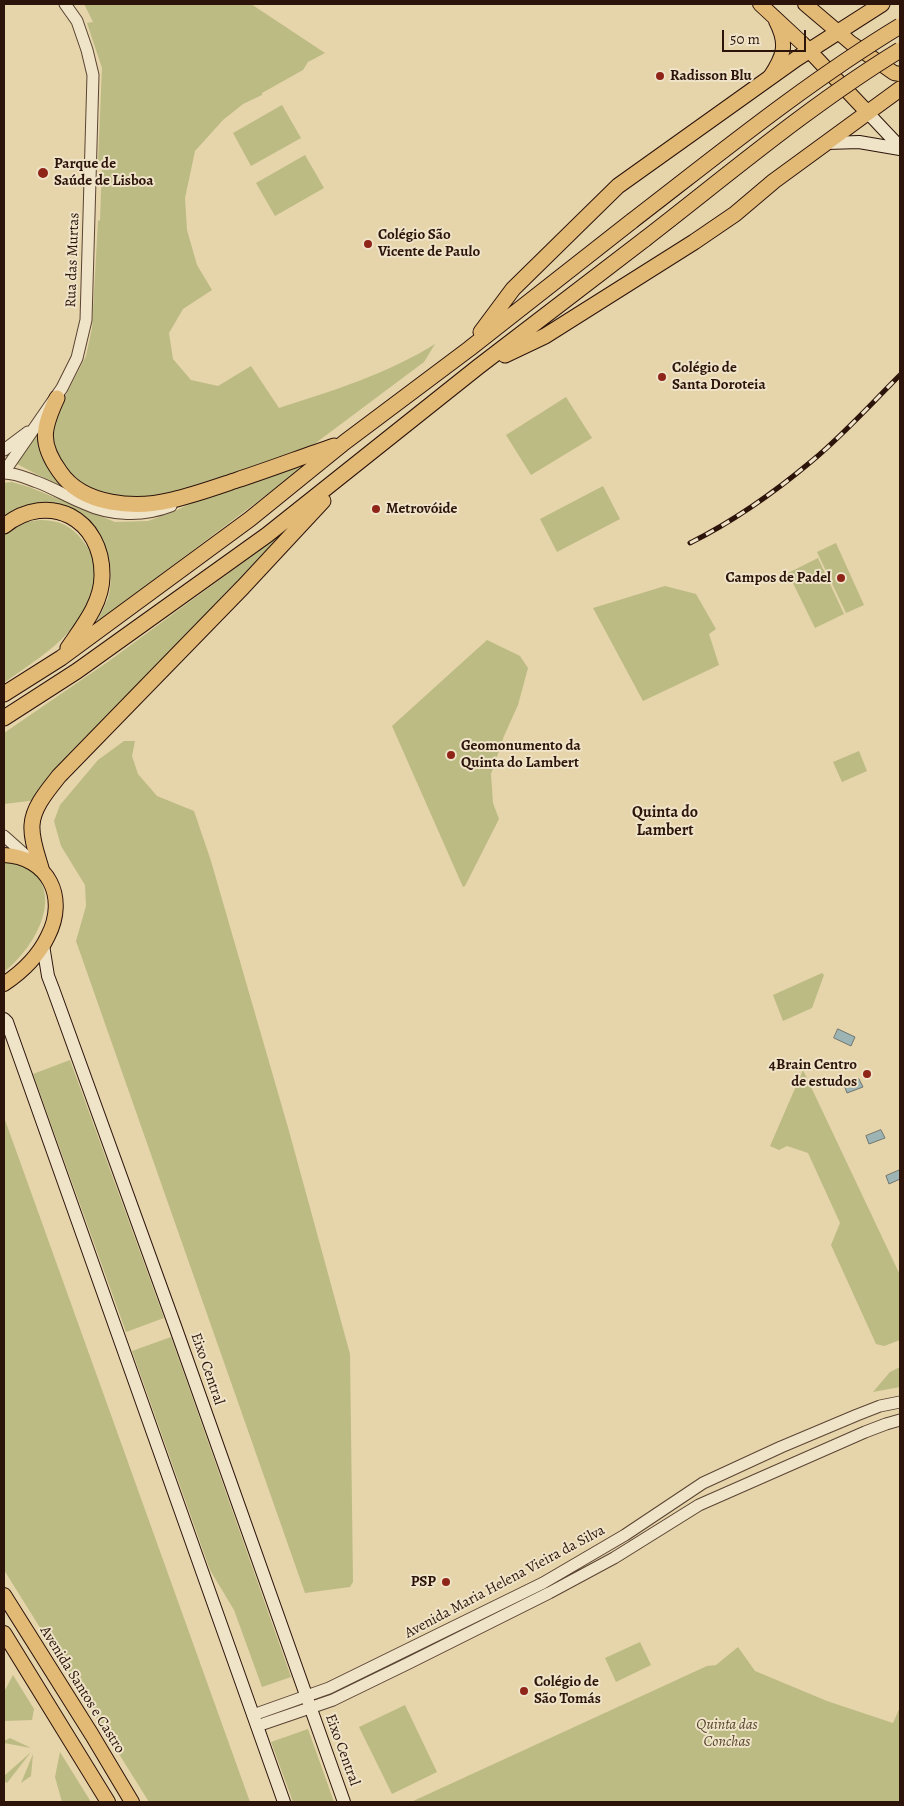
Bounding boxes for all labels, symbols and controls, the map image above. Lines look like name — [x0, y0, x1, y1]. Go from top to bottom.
scale bar — [724, 20, 808, 52]
text: 50 m — [730, 29, 760, 49]
place label: Radisson Blu — [670, 67, 752, 85]
marker: Radisson Blu — [654, 70, 666, 82]
place label: Parque de Saúde de Lisboa — [54, 155, 154, 190]
marker: Parque de Saúde de Lisboa — [36, 166, 50, 180]
street label: Rua das Murtas — [62, 212, 84, 308]
place label: Colégio São Vicente de Paulo — [378, 226, 480, 261]
marker: Colégio São Vicente de Paulo — [362, 238, 374, 250]
place label: Colégio de Santa Doroteia — [672, 359, 766, 394]
marker: Colégio de Santa Doroteia — [656, 371, 668, 383]
place label: Metrovóide — [386, 500, 458, 518]
marker: Metrovóide — [370, 503, 382, 515]
place label: Campos de Padel — [725, 569, 831, 587]
marker: Campos de Padel — [835, 572, 847, 584]
place label: Geomonumento da Quinta do Lambert — [461, 737, 581, 772]
marker: Geomonumento da Quinta do Lambert — [445, 749, 457, 761]
district label: Quinta do Lambert — [632, 803, 698, 841]
place label: 4Brain Centro de estudos — [769, 1056, 857, 1091]
marker: 4Brain Centro de estudos — [861, 1068, 873, 1080]
street label: Eixo Central — [186, 1331, 228, 1407]
street label: Avenida Maria Helena Vieira da Silva — [402, 1521, 608, 1643]
place label: PSP — [411, 1573, 436, 1591]
marker: PSP — [440, 1576, 452, 1588]
street label: Avenida Santos e Castro — [36, 1623, 128, 1757]
place label: Colégio de São Tomás — [534, 1673, 601, 1708]
marker: Colégio de São Tomás — [518, 1685, 530, 1697]
street label: Eixo Central — [321, 1712, 363, 1788]
park label: Quinta das Conchas — [696, 1716, 758, 1751]

